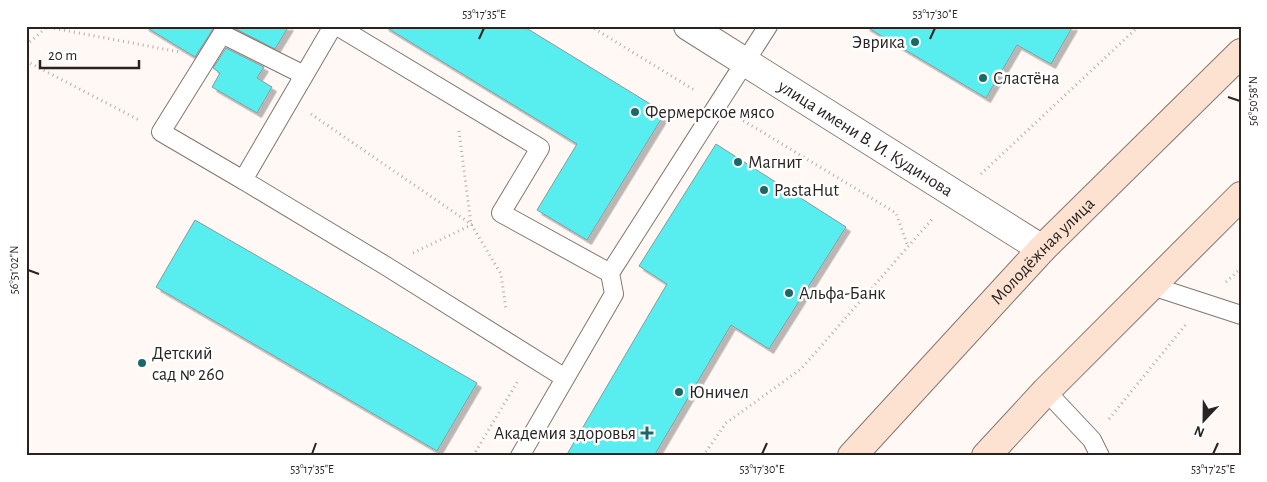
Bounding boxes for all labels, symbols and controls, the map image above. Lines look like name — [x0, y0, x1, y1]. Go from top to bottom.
text: 53°17'35"E — [462, 8, 506, 20]
text: 53°17'30"E — [912, 8, 958, 20]
place label: Эврика — [852, 34, 905, 52]
marker: Эврика — [909, 36, 921, 48]
scale bar — [40, 38, 139, 70]
text: 20 m — [48, 48, 77, 63]
place label: Сластёна — [993, 70, 1059, 88]
marker: Сластёна — [977, 72, 989, 84]
text: 56°50'58"N — [1247, 76, 1259, 126]
street label: улица имени В. И. Кудинова — [774, 77, 956, 200]
place label: Фермерское мясо — [645, 104, 774, 122]
marker: Фермерское мясо — [629, 106, 641, 118]
place label: Магнит — [748, 154, 803, 172]
marker: Магнит — [732, 156, 744, 168]
place label: PastaHut — [774, 182, 839, 200]
marker: PastaHut — [758, 184, 770, 196]
street label: Молодёжная улица — [988, 195, 1099, 308]
text: 56°51'02"N — [8, 246, 20, 294]
place label: Альфа-Банк — [799, 285, 886, 303]
marker: Альфа-Банк — [783, 287, 795, 299]
place label: Детский сад № 260 — [152, 345, 224, 384]
marker: Детский сад № 260 — [136, 357, 148, 369]
place label: Юничел — [689, 384, 749, 402]
marker: Юничел — [673, 386, 685, 398]
north arrow — [1180, 394, 1230, 444]
text: N — [1192, 423, 1207, 439]
place label: Академия здоровья — [494, 425, 636, 443]
marker: Академия здоровья — [640, 426, 654, 440]
text: 53°17'35"E — [290, 463, 334, 475]
text: 53°17'30"E — [739, 463, 785, 475]
text: 53°17'25"E — [1191, 463, 1235, 475]

